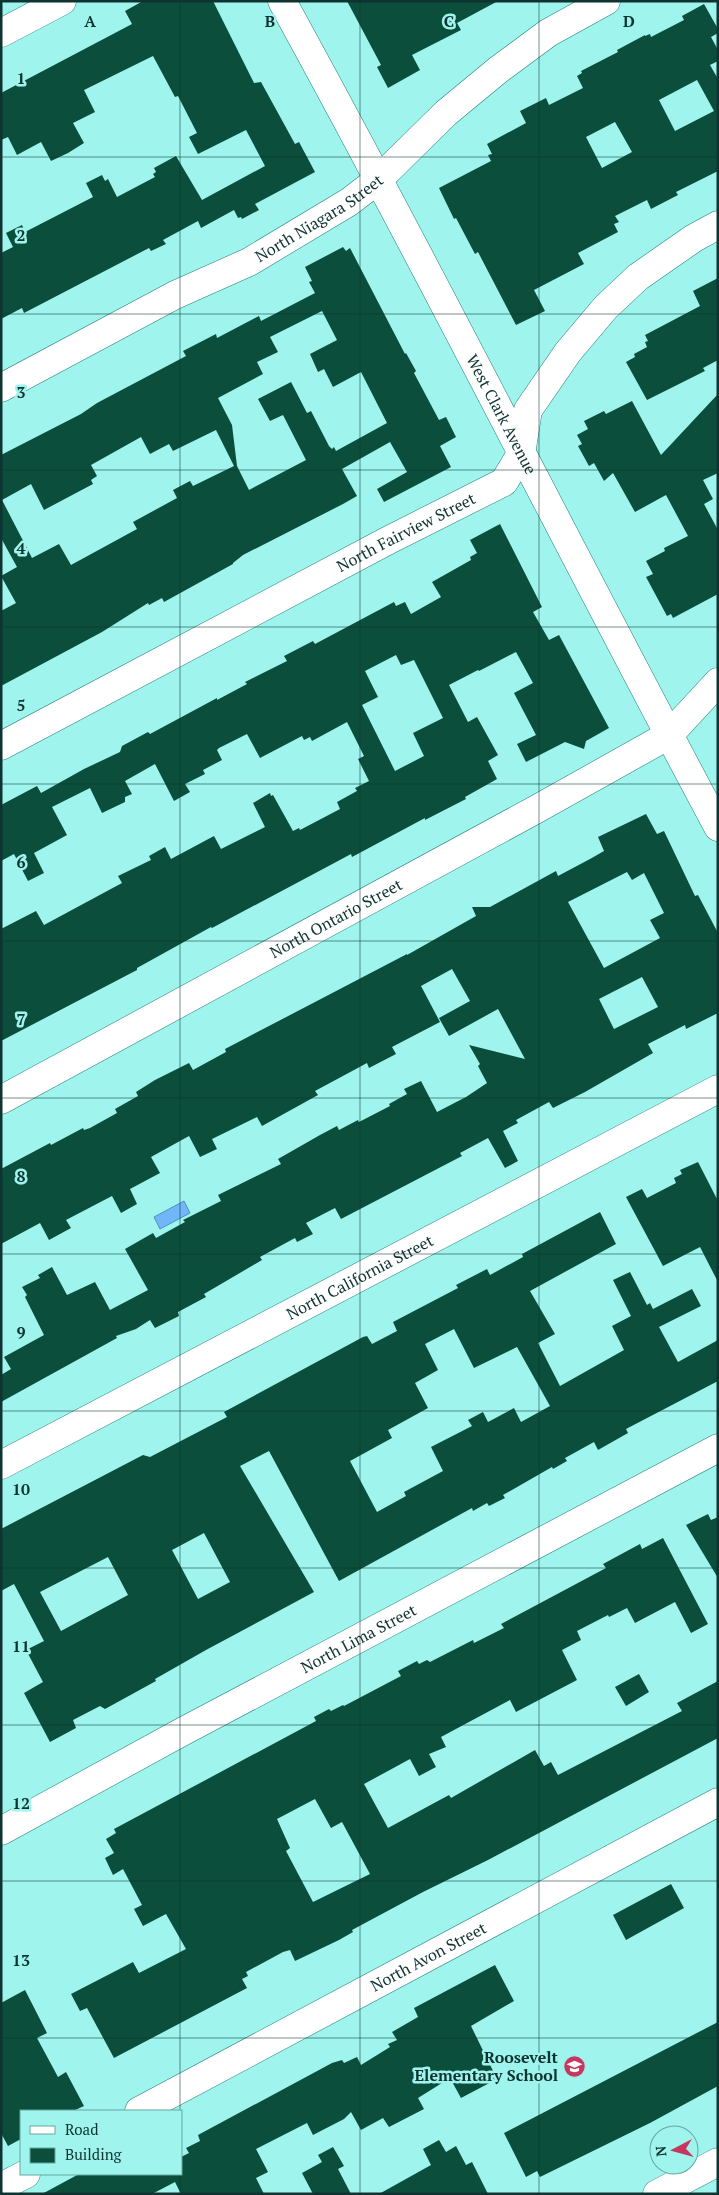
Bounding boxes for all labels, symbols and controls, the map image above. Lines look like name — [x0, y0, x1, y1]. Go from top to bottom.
text: A — [84, 10, 96, 32]
text: B — [265, 10, 275, 32]
text: C — [444, 10, 454, 32]
text: D — [623, 10, 635, 32]
text: 1 — [16, 67, 26, 89]
street label: North Niagara Street — [251, 169, 388, 267]
text: 2 — [16, 224, 26, 246]
street label: West Clark Avenue — [461, 350, 542, 478]
text: 3 — [16, 381, 26, 403]
street label: North Fairview Street — [333, 487, 479, 577]
text: 4 — [16, 537, 26, 559]
text: 5 — [16, 694, 26, 716]
text: 6 — [16, 851, 26, 873]
street label: North Ontario Street — [266, 873, 406, 963]
text: 7 — [16, 1008, 26, 1030]
text: 8 — [16, 1165, 26, 1187]
street label: North California Street — [282, 1229, 437, 1325]
text: 9 — [16, 1321, 26, 1343]
text: 10 — [12, 1478, 30, 1500]
street label: North Lima Street — [297, 1599, 420, 1678]
text: 11 — [12, 1635, 30, 1657]
text: 12 — [12, 1792, 30, 1814]
street label: North Avon Street — [367, 1917, 490, 1996]
text: 13 — [12, 1949, 30, 1971]
place label: Roosevelt Elementary School — [414, 2046, 559, 2086]
school or university icon: Roosevelt Elementary School — [562, 2054, 586, 2078]
legend — [20, 2110, 182, 2175]
text: Road — [65, 2119, 98, 2139]
north arrow — [649, 2125, 699, 2175]
text: Building — [65, 2144, 123, 2164]
text: N — [651, 2145, 671, 2158]

